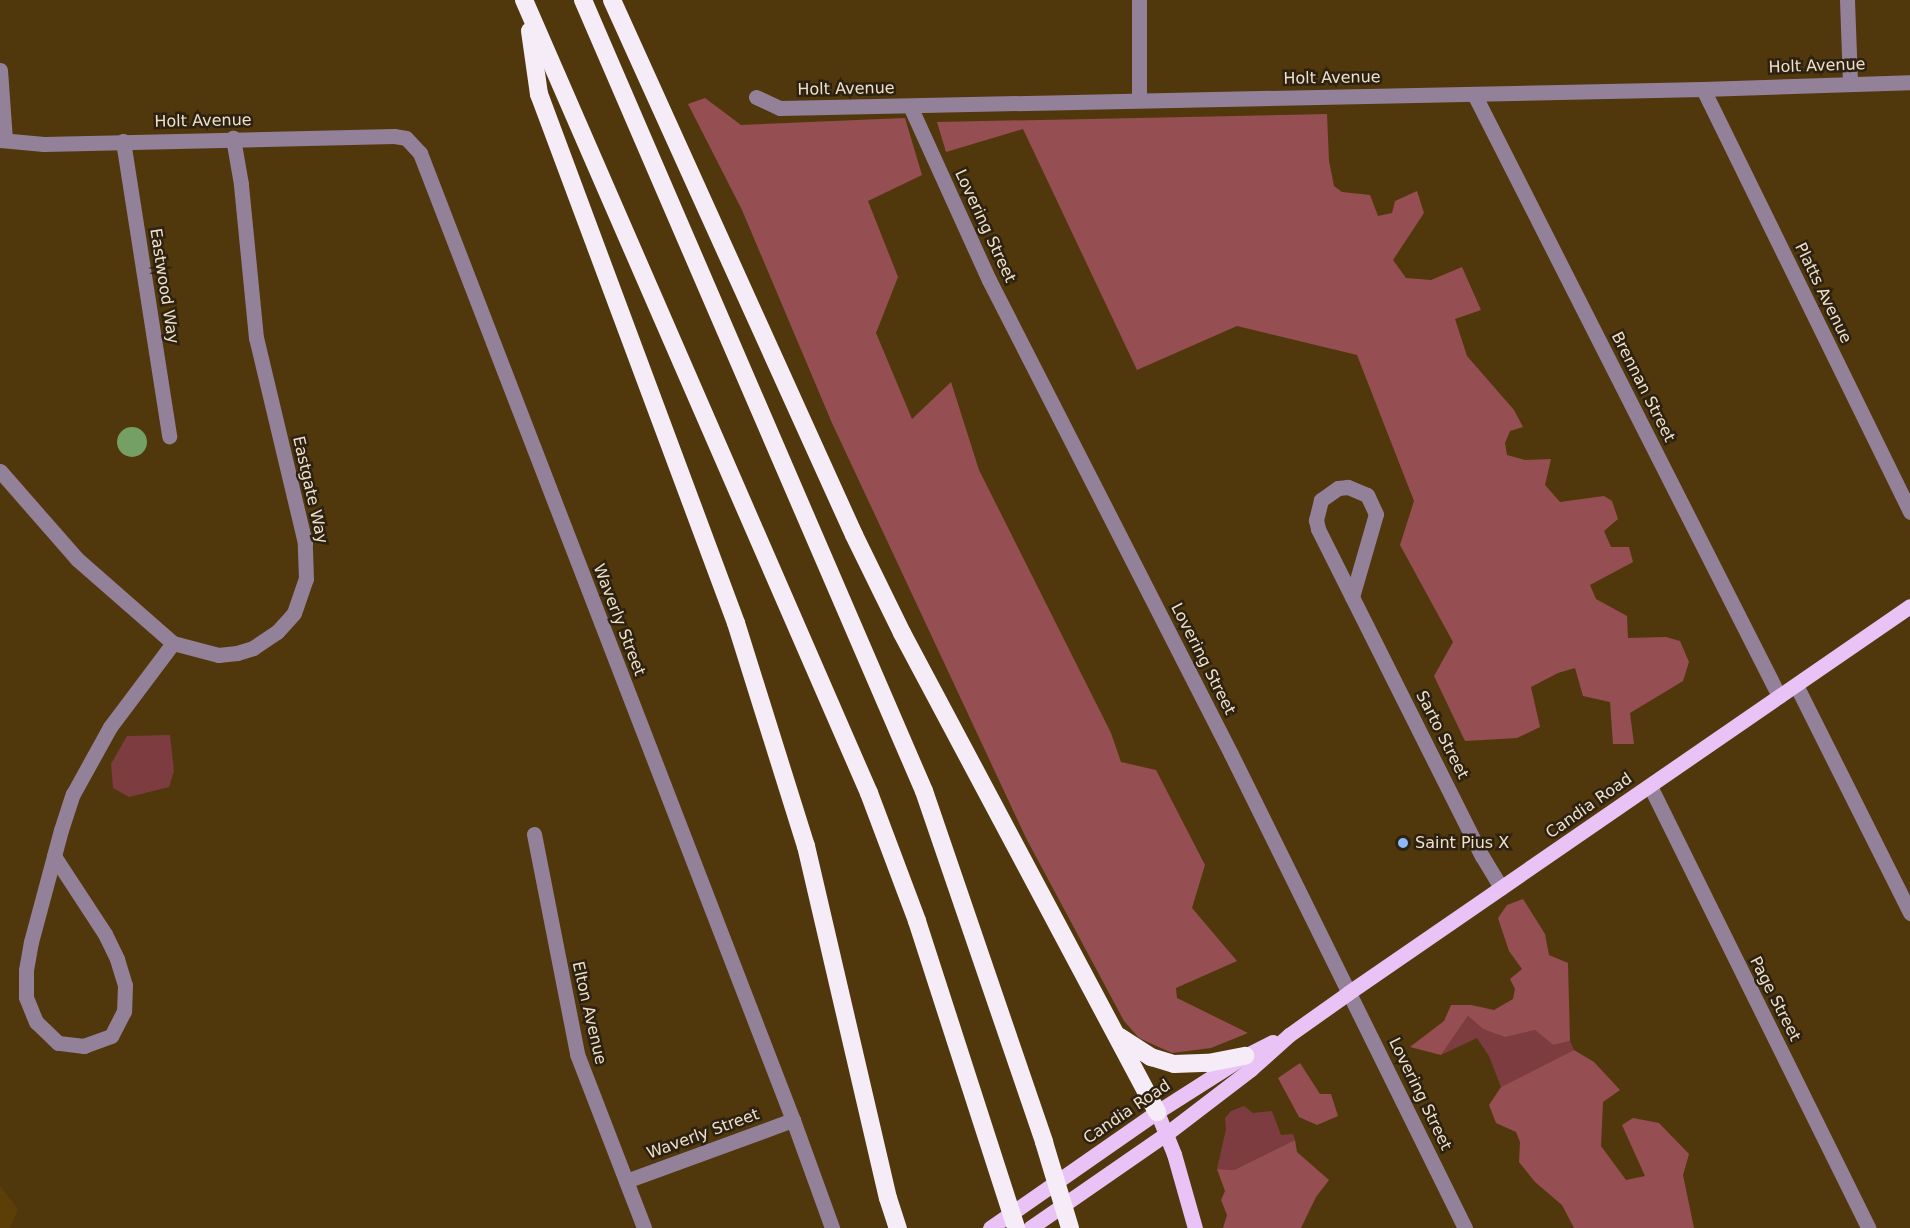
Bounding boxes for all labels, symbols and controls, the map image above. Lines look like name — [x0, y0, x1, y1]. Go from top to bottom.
street label: Holt Avenue — [1768, 55, 1866, 77]
street label: Holt Avenue — [1283, 68, 1381, 88]
street label: Holt Avenue — [797, 79, 895, 99]
street label: Holt Avenue — [154, 111, 252, 131]
street label: Lovering Street — [950, 166, 1020, 286]
street label: Eastwood Way — [145, 227, 183, 345]
street label: Platts Avenue — [1790, 240, 1856, 346]
street label: Brennan Street — [1607, 329, 1679, 445]
street label: Eastgate Way — [288, 434, 332, 546]
street label: Waverly Street — [589, 561, 649, 679]
street label: Lovering Street — [1167, 600, 1239, 718]
street label: Sarto Street — [1412, 688, 1472, 782]
street label: Candia Road — [1542, 769, 1636, 843]
place label: Saint Pius X — [1415, 833, 1509, 853]
marker: Saint Pius X — [1396, 836, 1410, 850]
street label: Page Street — [1745, 953, 1805, 1045]
street label: Elton Avenue — [568, 960, 610, 1066]
street label: Lovering Street — [1384, 1035, 1456, 1153]
street label: Candia Road — [1080, 1076, 1174, 1148]
street label: Waverly Street — [644, 1105, 762, 1163]

